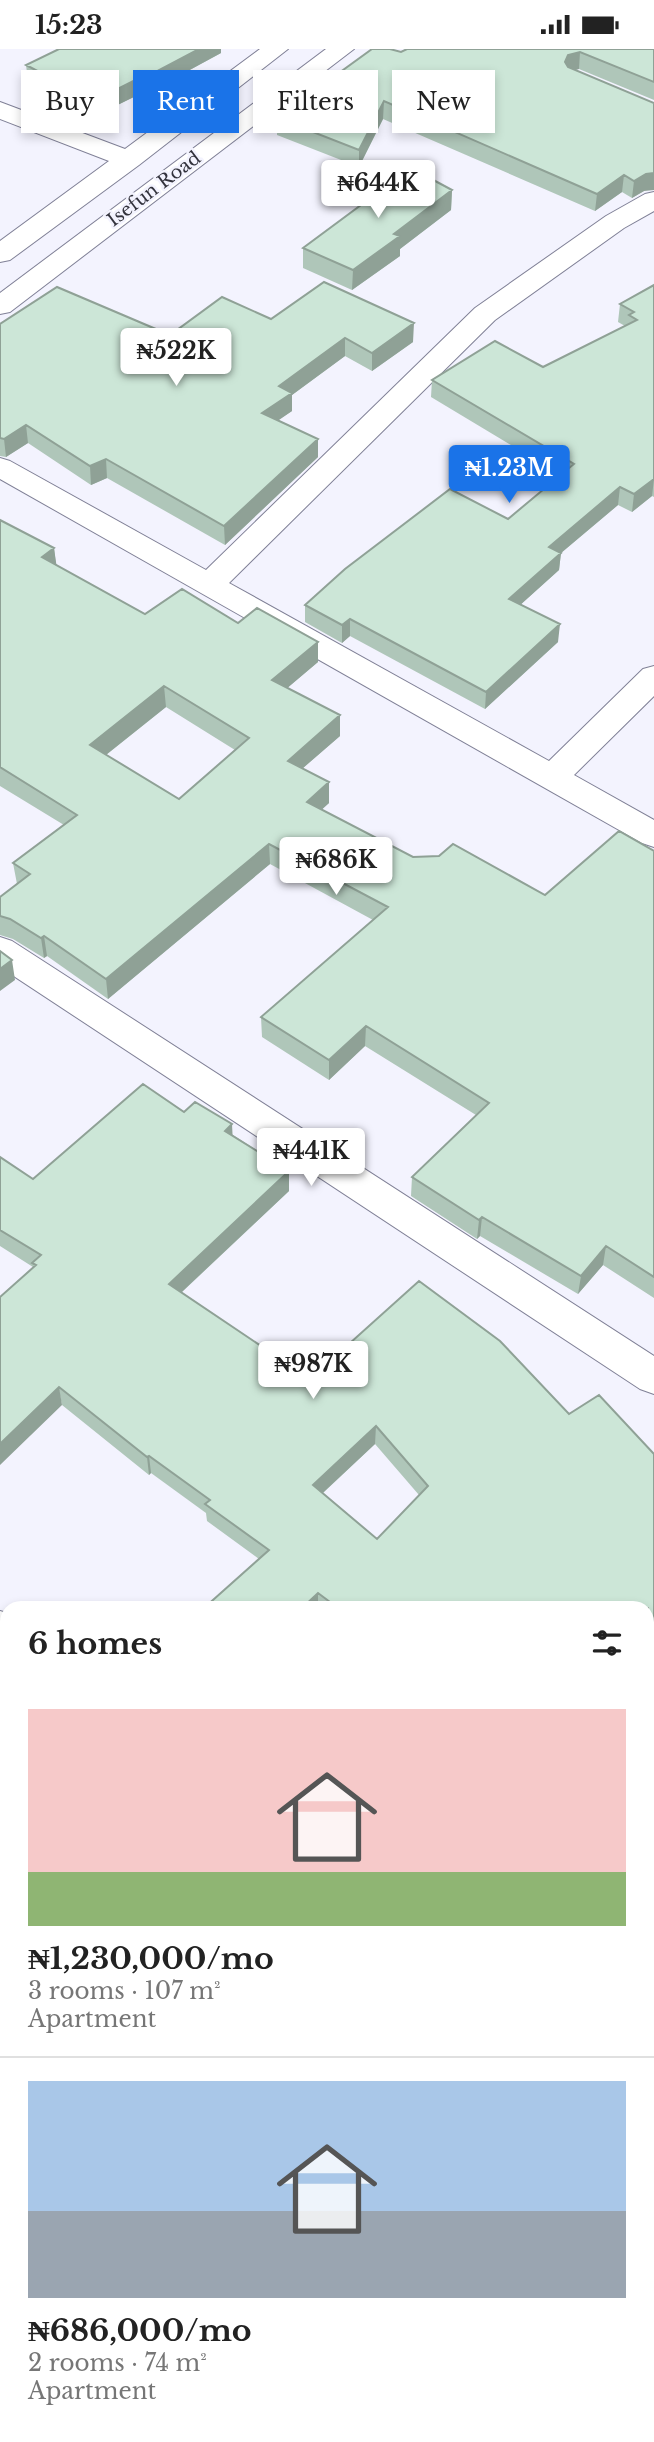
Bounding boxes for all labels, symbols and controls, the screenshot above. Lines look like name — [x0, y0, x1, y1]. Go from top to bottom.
text: 15:23 — [35, 9, 103, 41]
chip: Buy — [21, 70, 119, 133]
chip: Rent — [133, 70, 239, 133]
chip: Filters — [253, 70, 378, 133]
chip: New — [392, 70, 495, 133]
street label: Isefun Road — [103, 147, 205, 231]
pin: ₦644K — [329, 160, 427, 220]
text: ₦644K — [337, 169, 419, 197]
pin: ₦522K — [127, 329, 225, 388]
text: ₦522K — [136, 337, 216, 365]
pin: ₦1.23M — [452, 445, 566, 505]
text: ₦1.23M — [465, 454, 553, 482]
pin: ₦686K — [287, 837, 385, 897]
text: ₦686K — [295, 846, 377, 874]
pin: ₦441K — [262, 1129, 360, 1188]
text: ₦441K — [273, 1137, 349, 1165]
pin: ₦987K — [264, 1341, 362, 1401]
text: ₦987K — [274, 1350, 352, 1378]
icon: filters — [588, 1624, 626, 1662]
text: 6 homes — [28, 1625, 162, 1662]
icon: home — [264, 1754, 390, 1880]
text: ₦1,230,000/mo — [28, 1940, 274, 1977]
text: 3 rooms · 107 m² — [28, 1977, 221, 2005]
text: Apartment — [28, 2005, 156, 2033]
icon: home — [264, 2126, 390, 2252]
text: ₦686,000/mo — [28, 2312, 252, 2349]
text: 2 rooms · 74 m² — [28, 2349, 207, 2377]
text: Apartment — [28, 2377, 156, 2405]

